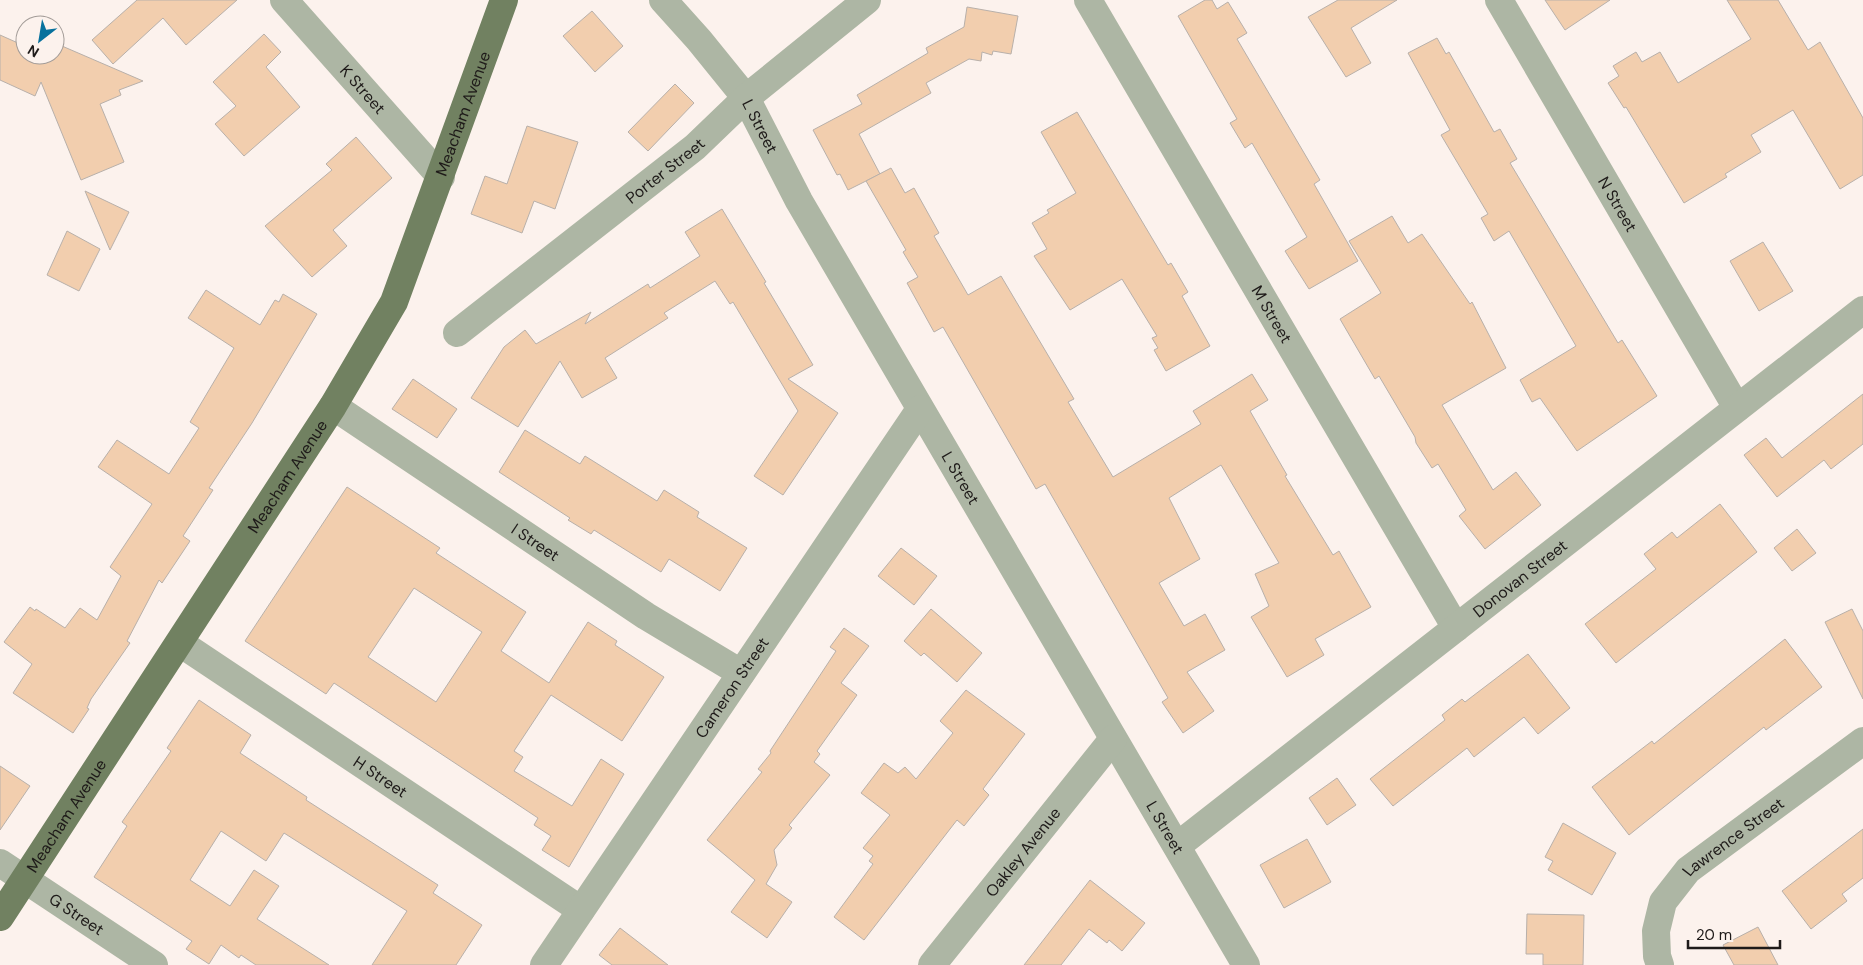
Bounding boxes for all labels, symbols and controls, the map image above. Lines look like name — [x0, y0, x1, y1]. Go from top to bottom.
north arrow — [15, 15, 65, 65]
text: N — [24, 41, 42, 61]
street label: Meacham Avenue — [430, 48, 495, 179]
street label: K Street — [336, 60, 390, 118]
street label: L Street — [738, 95, 783, 157]
street label: Porter Street — [621, 133, 709, 208]
street label: N Street — [1594, 172, 1642, 235]
street label: M Street — [1247, 282, 1297, 347]
street label: Meacham Avenue — [243, 416, 332, 537]
street label: L Street — [937, 447, 985, 508]
street label: I Street — [508, 518, 564, 566]
street label: Donovan Street — [1468, 535, 1571, 622]
street label: Cameron Street — [690, 633, 773, 742]
street label: H Street — [350, 751, 412, 802]
street label: Meacham Avenue — [21, 755, 111, 876]
street label: Lawrence Street — [1677, 792, 1788, 880]
street label: L Street — [1142, 797, 1189, 858]
street label: Oakley Avenue — [980, 803, 1065, 901]
street label: G Street — [45, 888, 108, 940]
scale bar — [1688, 918, 1780, 950]
text: 20 m — [1696, 925, 1732, 945]

